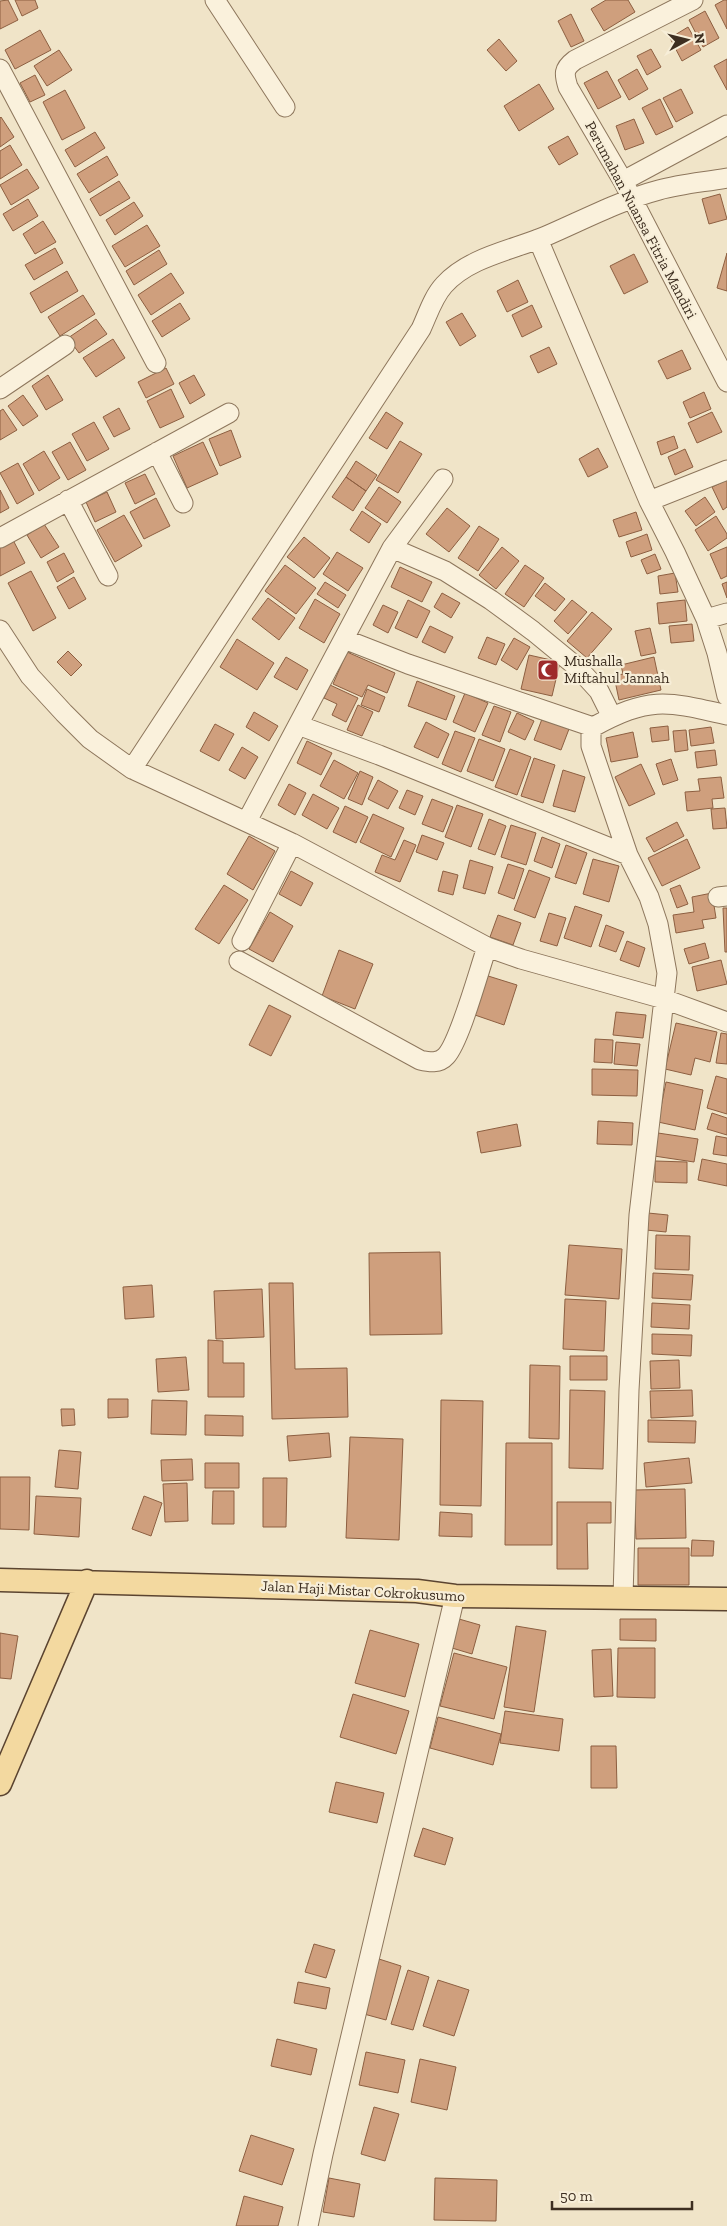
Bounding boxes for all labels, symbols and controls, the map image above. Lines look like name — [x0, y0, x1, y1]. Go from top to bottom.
north arrow — [662, 15, 712, 65]
text: N — [690, 32, 709, 45]
street label: Perumahan Nuansa Fitria Mandiri — [581, 118, 701, 322]
place label: Mushalla Miftahul Jannah — [564, 652, 670, 687]
mosque icon: Mushalla Miftahul Jannah — [536, 658, 560, 682]
street label: Jalan Haji Mistar Cokrokusumo — [261, 1577, 466, 1605]
scale bar — [552, 2178, 692, 2210]
text: 50 m — [560, 2187, 593, 2205]

